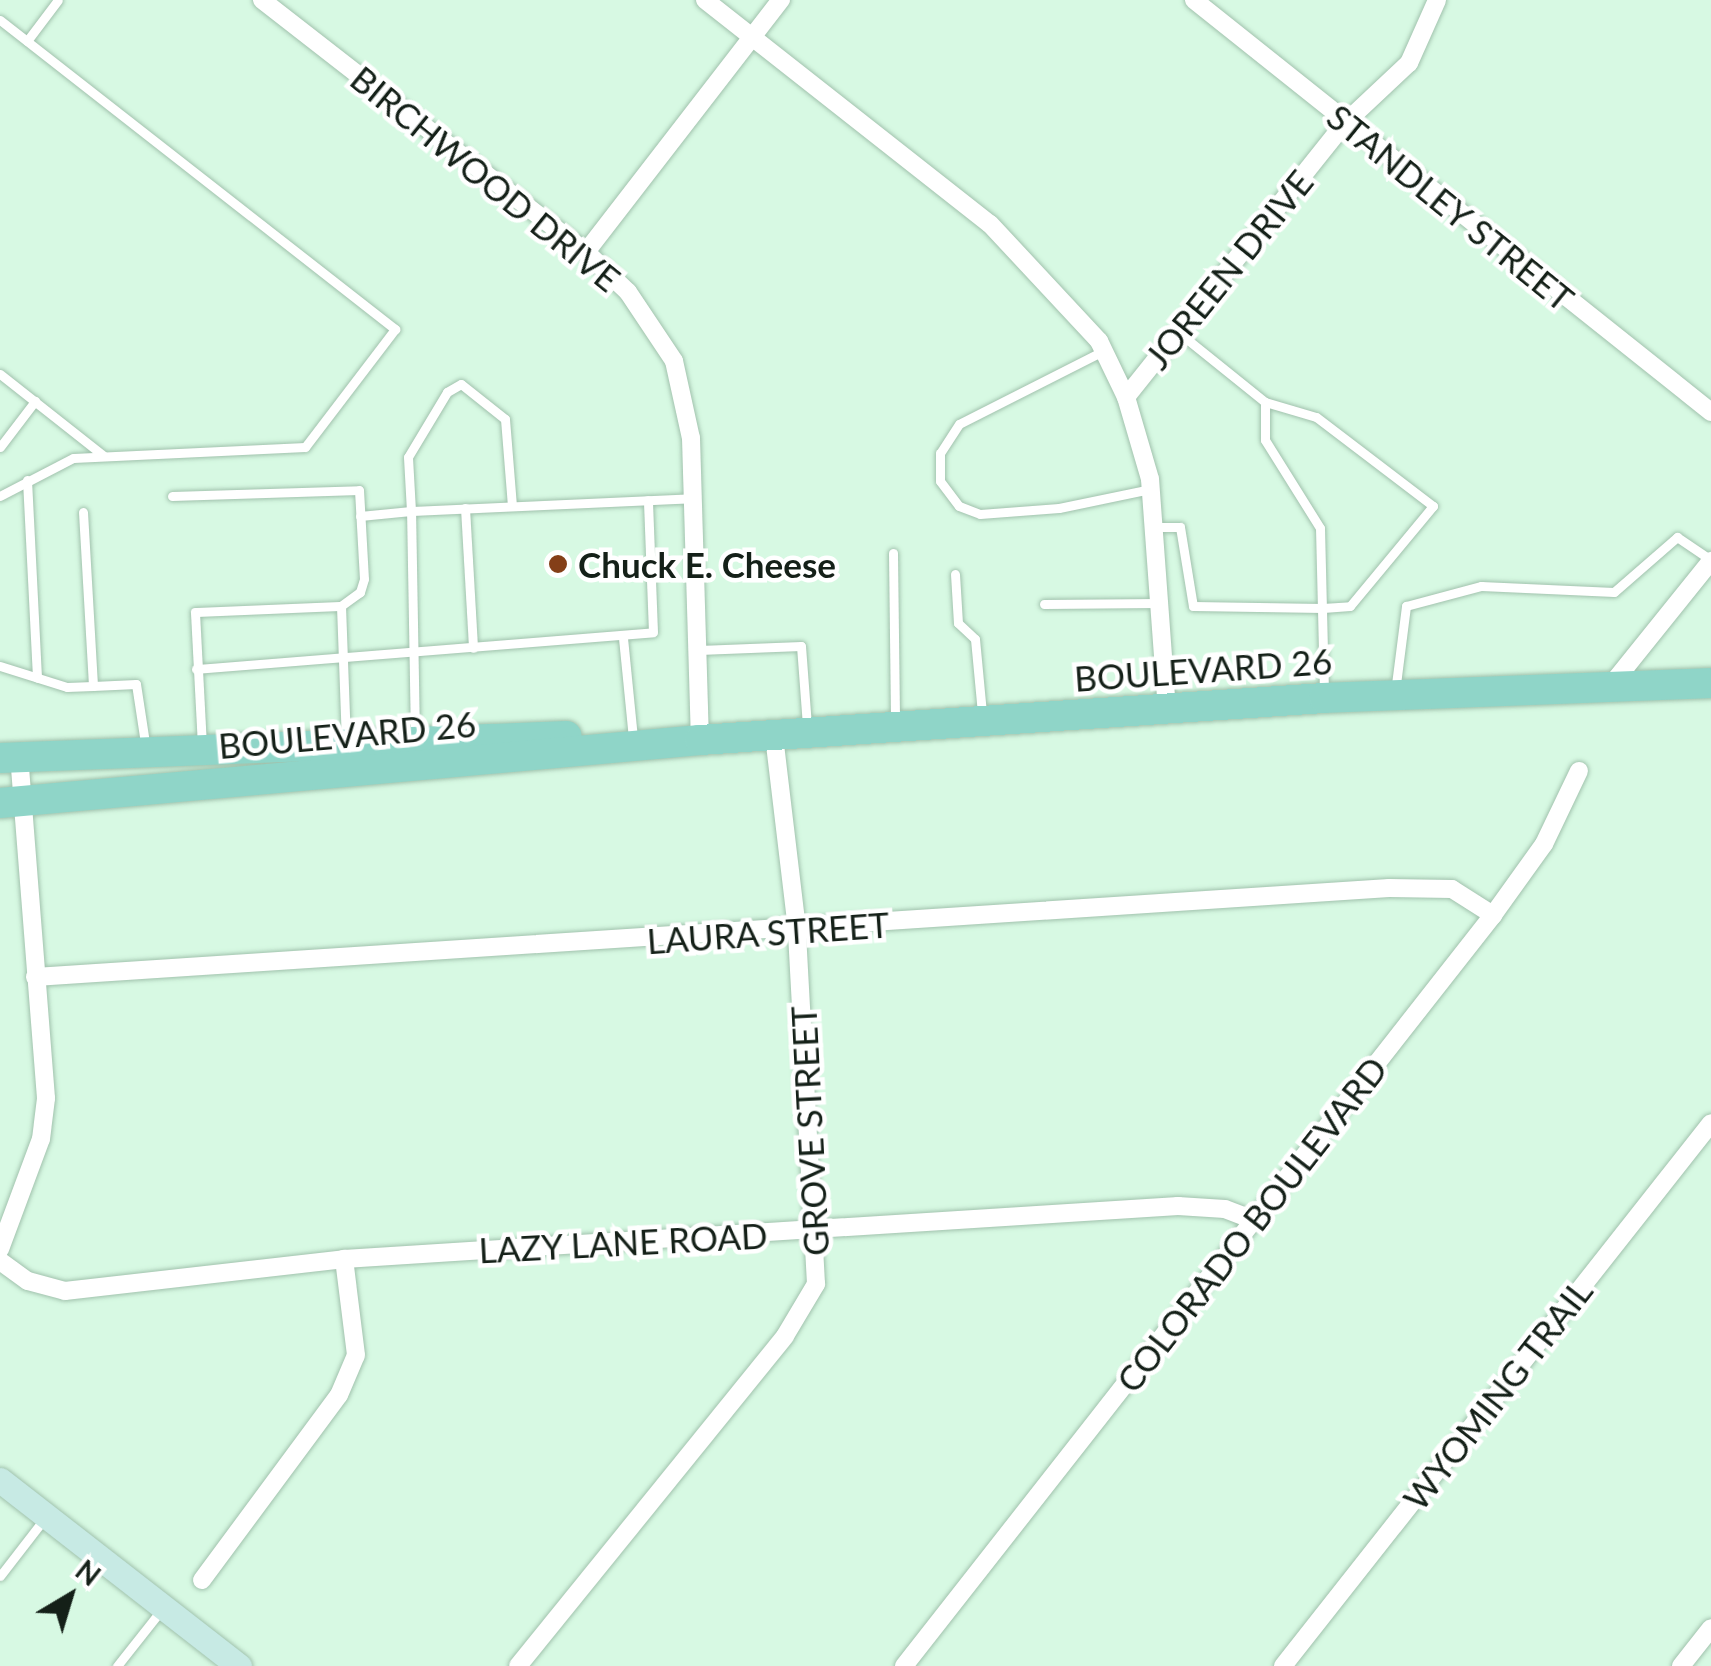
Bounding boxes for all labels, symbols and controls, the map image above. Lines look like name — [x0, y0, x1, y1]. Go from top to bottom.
street label: BIRCHWOOD DRIVE — [343, 57, 629, 299]
street label: STANDLEY STREET — [1319, 94, 1583, 320]
street label: JOREEN DRIVE — [1135, 161, 1321, 377]
place label: Chuck E. Cheese — [578, 543, 836, 585]
marker: Chuck E. Cheese — [547, 553, 569, 575]
street label: BOULEVARD 26 — [1073, 639, 1333, 699]
street label: BOULEVARD 26 — [217, 702, 477, 766]
street label: LAURA STREET — [645, 903, 891, 961]
street label: GROVE STREET — [781, 1005, 837, 1257]
street label: COLORADO BOULEVARD — [1107, 1048, 1395, 1400]
street label: LAZY LANE ROAD — [477, 1213, 769, 1271]
street label: WYOMING TRAIL — [1394, 1270, 1600, 1518]
north arrow — [20, 1546, 120, 1646]
text: N — [69, 1552, 107, 1592]

